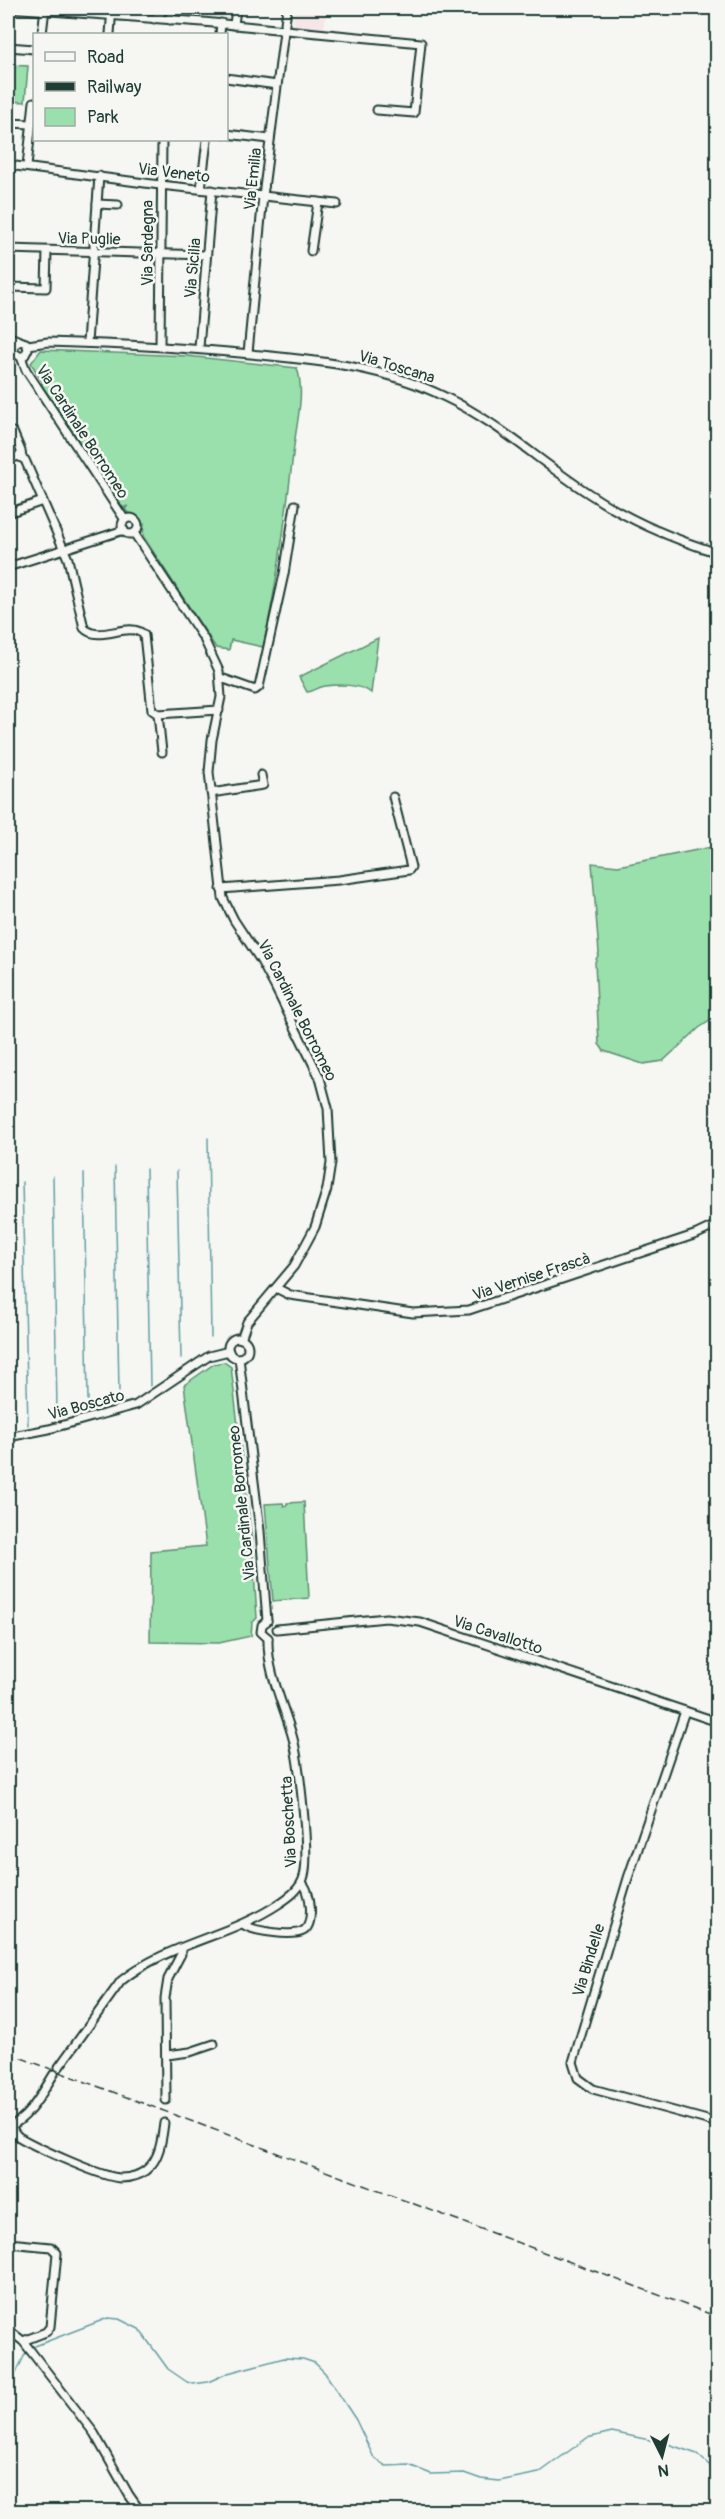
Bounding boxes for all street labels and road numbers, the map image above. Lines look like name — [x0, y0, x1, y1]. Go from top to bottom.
street label: Via Emilia — [240, 147, 266, 211]
street label: Via Veneto — [137, 159, 211, 187]
street label: Via Sardegna — [138, 200, 158, 286]
street label: Via Puglie — [57, 228, 121, 250]
street label: Via Sicilia — [180, 237, 206, 299]
street label: Via Toscana — [356, 346, 437, 388]
street label: Via Cardinale Borromeo — [31, 361, 133, 503]
street label: Via Cardinale Borromeo — [253, 937, 342, 1085]
street label: Via Vernise Frascà — [470, 1249, 593, 1305]
street label: Via Boscato — [46, 1385, 127, 1425]
street label: Via Cardinale Borromeo — [224, 1424, 260, 1581]
street label: Via Cavallotto — [450, 1611, 545, 1659]
street label: Via Boschetta — [277, 1775, 301, 1868]
street label: Via Bindelle — [568, 1921, 610, 1999]

